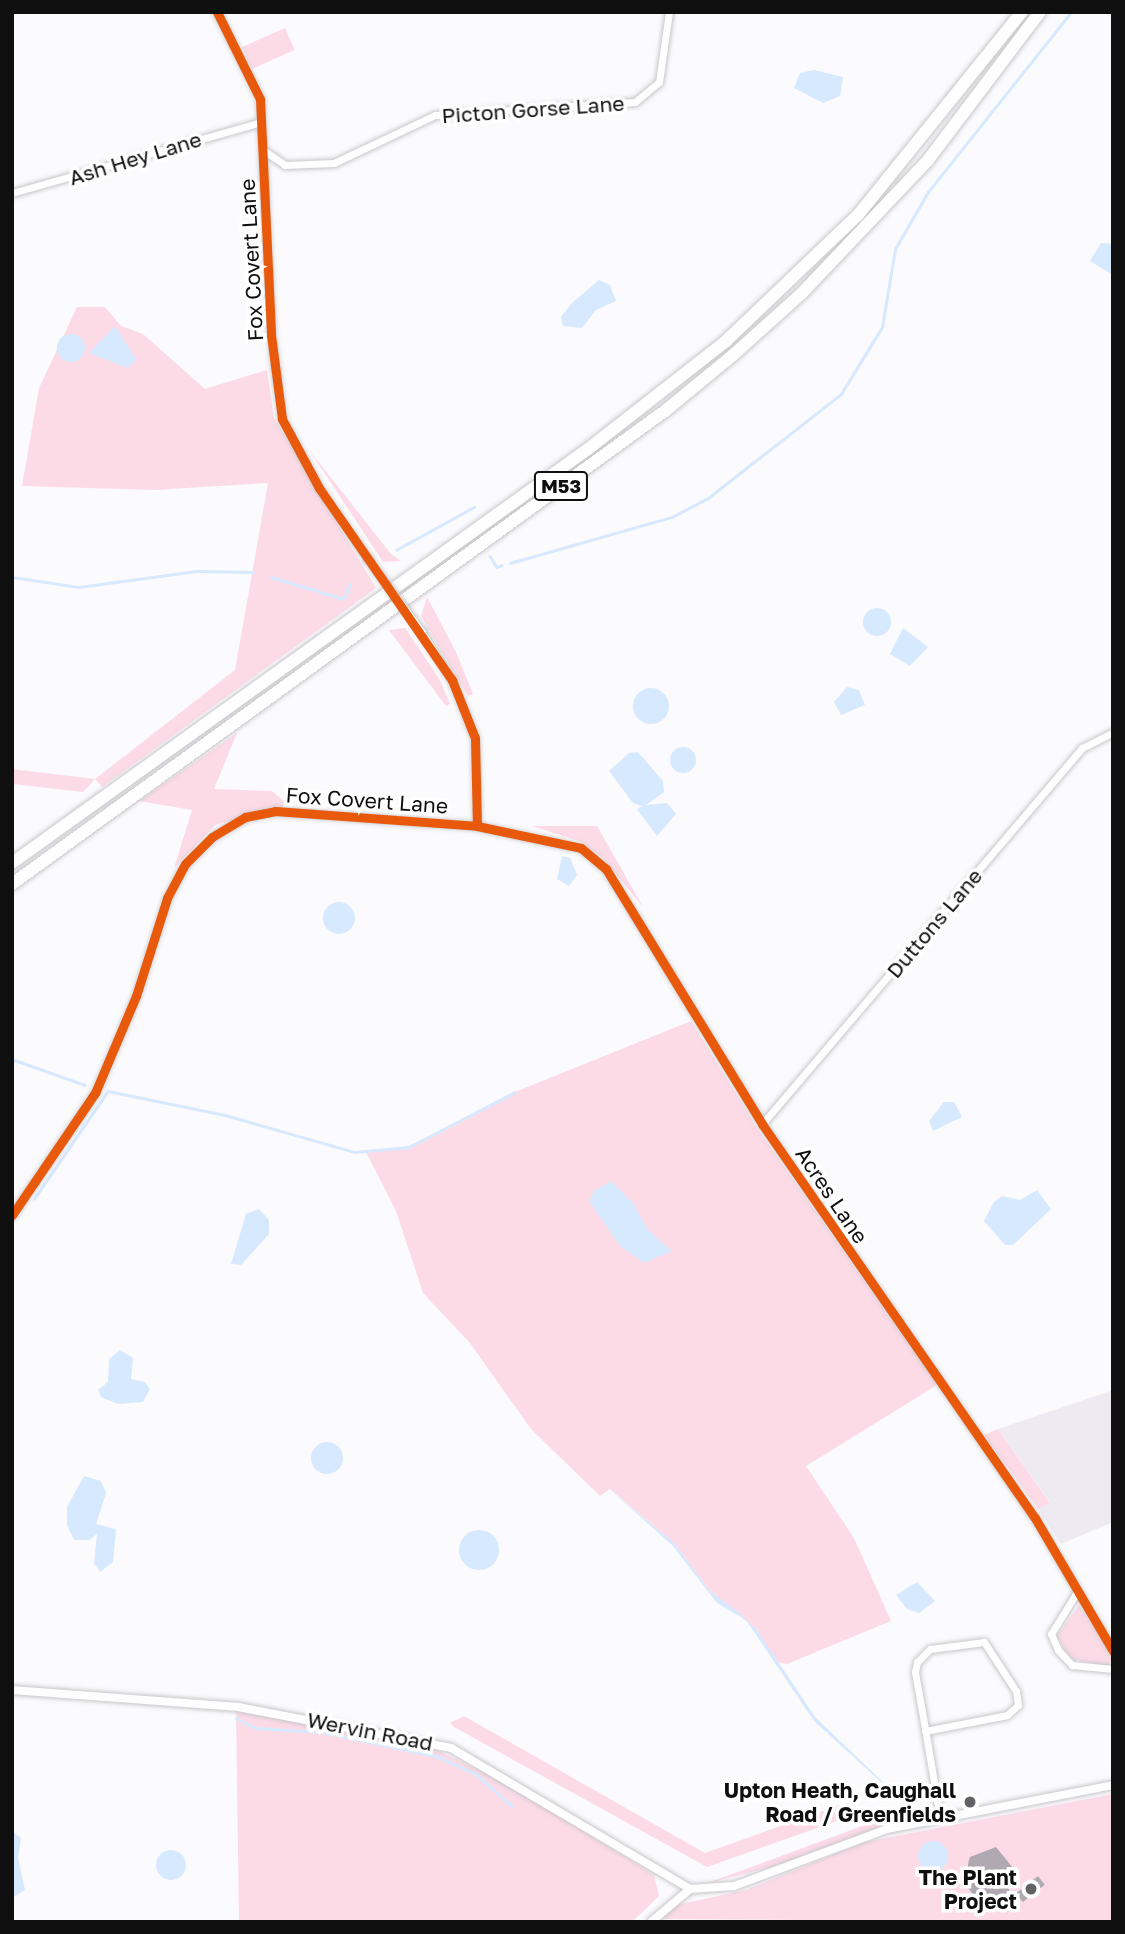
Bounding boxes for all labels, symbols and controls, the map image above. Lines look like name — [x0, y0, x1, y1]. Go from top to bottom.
street label: Picton Gorse Lane — [441, 90, 625, 128]
street label: Ash Hey Lane — [66, 126, 204, 190]
street label: Fox Covert Lane — [234, 178, 268, 342]
road number: M53 — [533, 471, 589, 502]
street label: Fox Covert Lane — [285, 782, 449, 818]
street label: Duttons Lane — [881, 863, 987, 983]
street label: Acres Lane — [791, 1142, 873, 1248]
street label: Wervin Road — [305, 1706, 435, 1756]
place label: Upton Heath, Caughall Road / Greenfields — [724, 1777, 956, 1827]
marker: Upton Heath, Caughall Road / Greenfields — [962, 1794, 978, 1810]
place label: The Plant Project — [919, 1864, 1017, 1914]
marker: The Plant Project — [1023, 1881, 1039, 1897]

